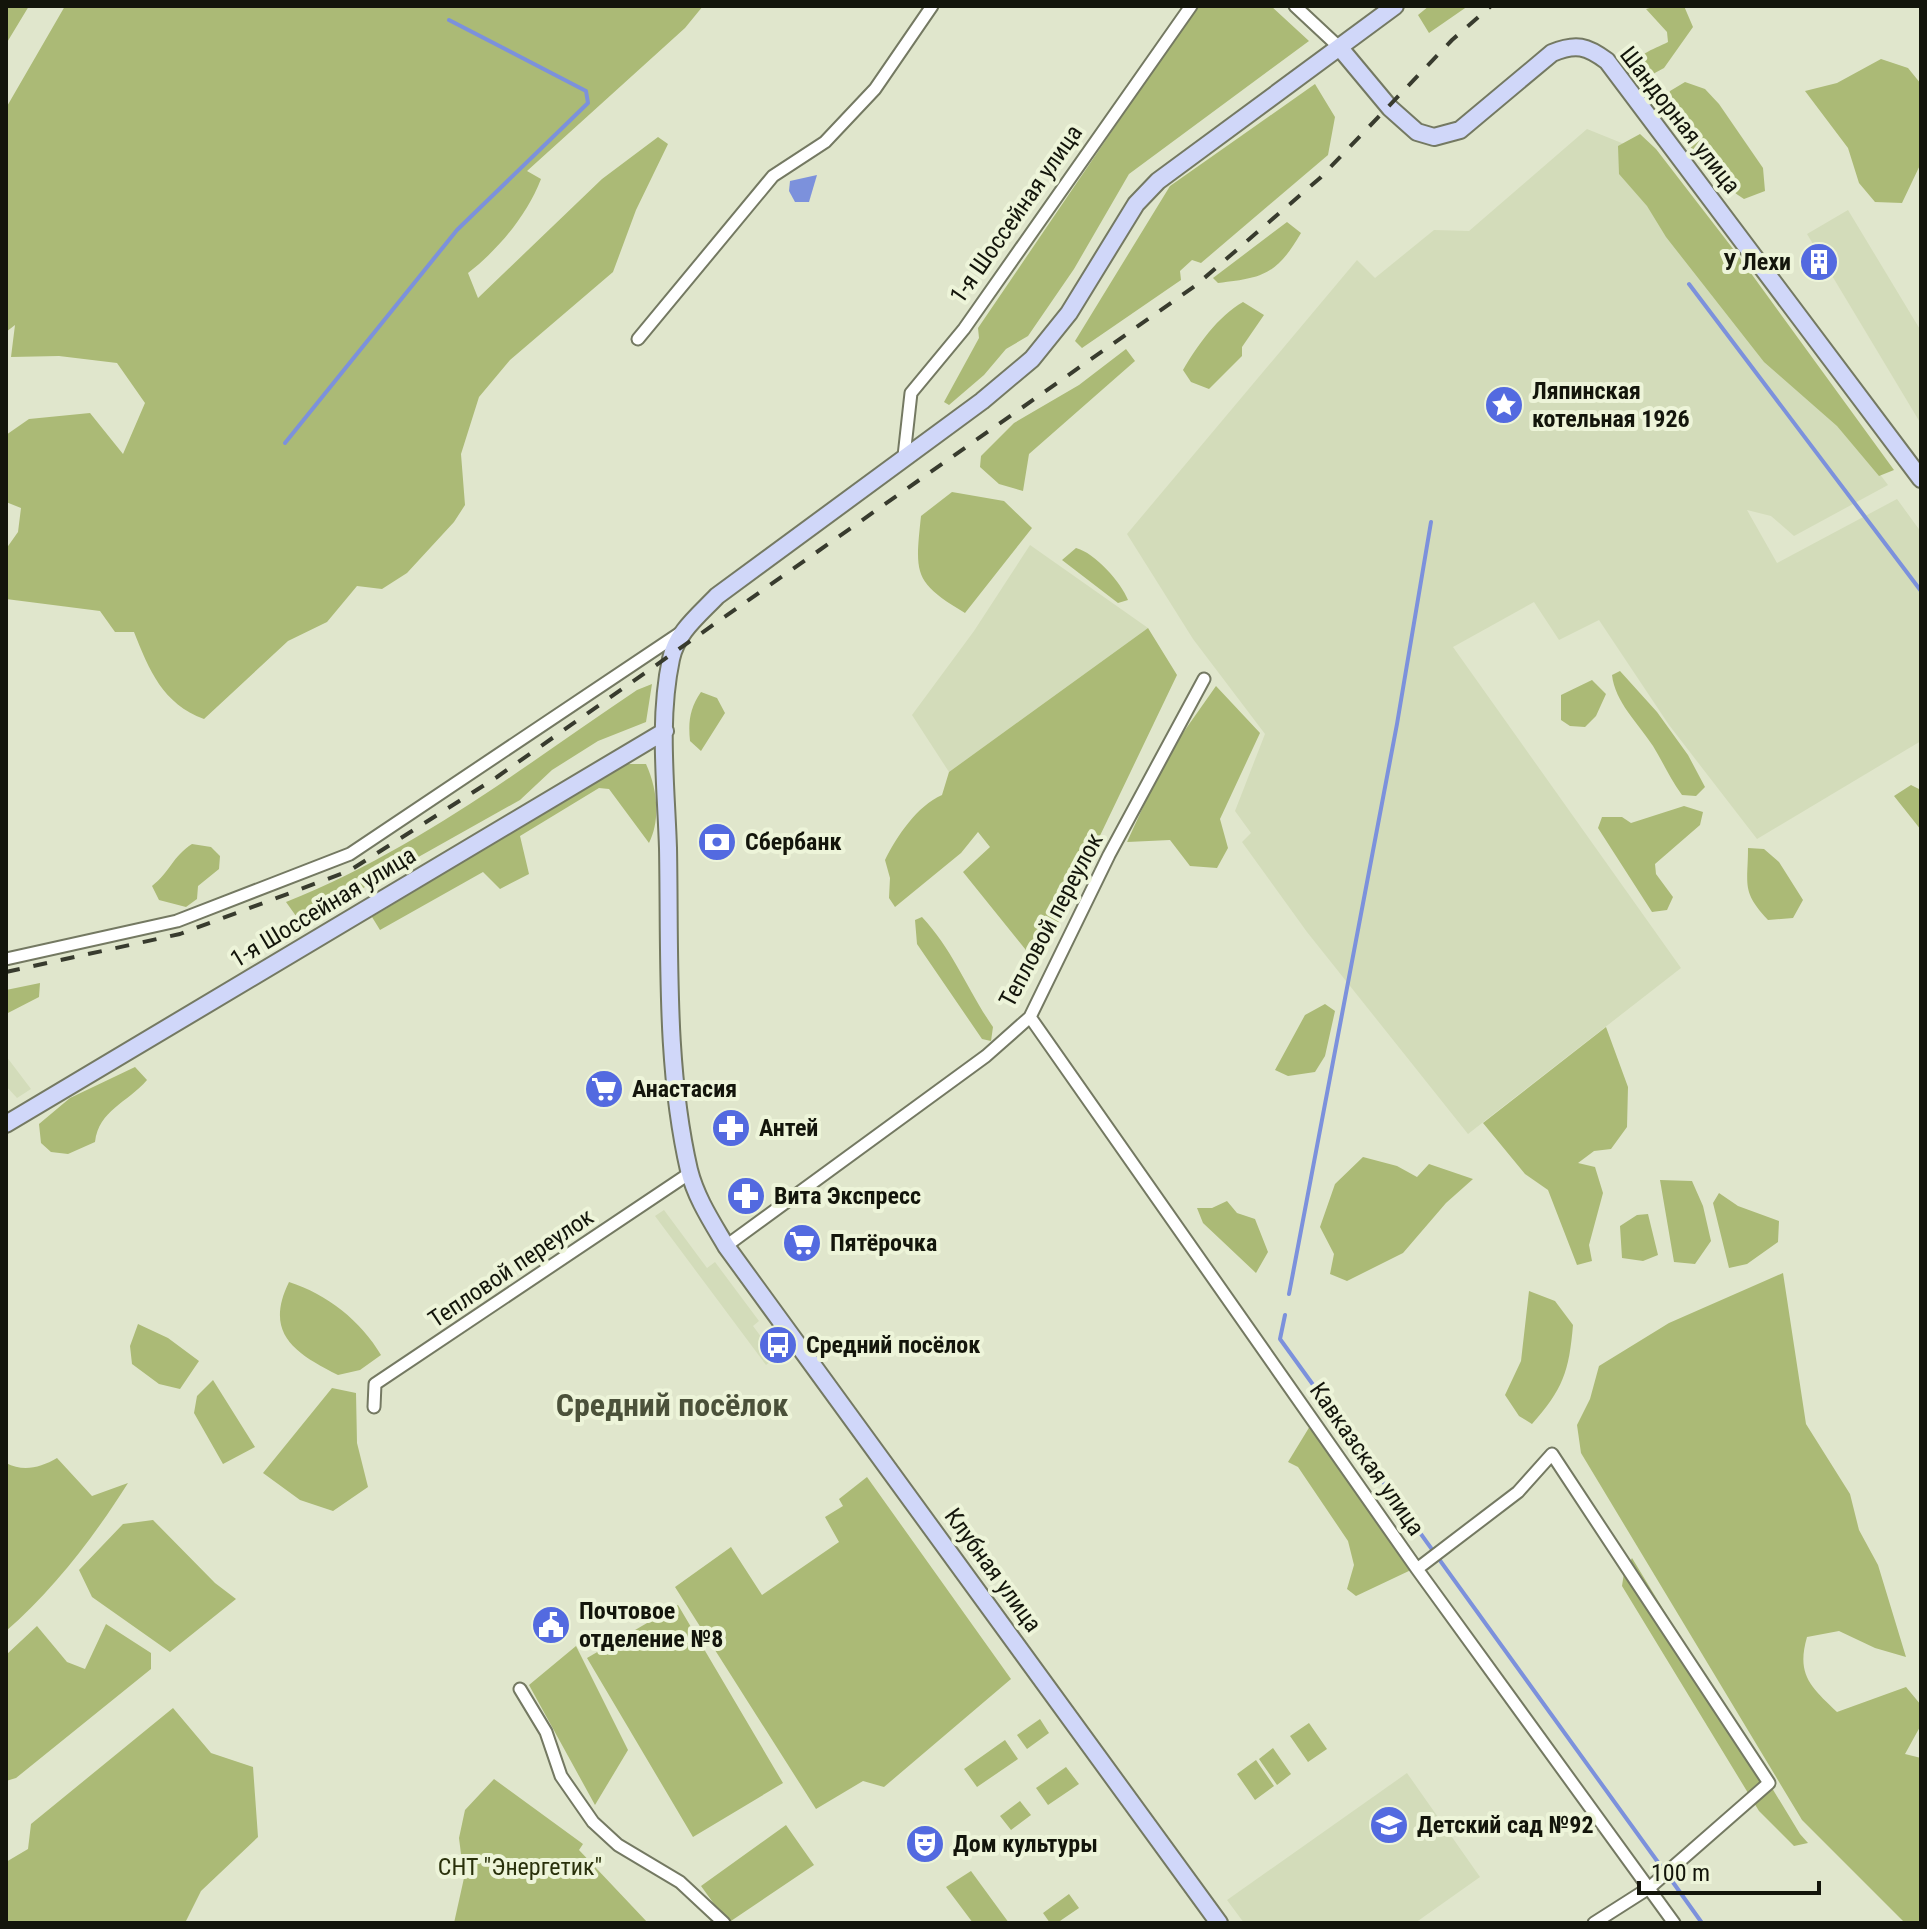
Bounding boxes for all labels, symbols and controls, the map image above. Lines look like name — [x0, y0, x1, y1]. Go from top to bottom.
street label: Шандорная улица — [1614, 41, 1746, 199]
street label: 1-я Шоссейная улица — [944, 120, 1088, 308]
building icon: У Лехи — [1798, 241, 1840, 283]
place label: У Лехи — [1723, 248, 1791, 276]
place label: Ляпинская котельная 1926 — [1532, 377, 1690, 433]
place icon: Ляпинская котельная 1926 — [1483, 384, 1525, 426]
bank icon: Сбербанк — [696, 821, 738, 863]
place label: Сбербанк — [745, 828, 842, 856]
street label: Тепловой переулок — [993, 828, 1109, 1012]
street label: 1-я Шоссейная улица — [225, 841, 421, 973]
supermarket icon: Анастасия — [583, 1068, 625, 1110]
place label: Анастасия — [632, 1075, 737, 1103]
pharmacy icon: Антей — [710, 1107, 752, 1149]
place label: Антей — [759, 1114, 818, 1142]
pharmacy icon: Вита Экспресс — [725, 1175, 767, 1217]
place label: Вита Экспресс — [774, 1182, 921, 1210]
street label: Тепловой переулок — [423, 1202, 599, 1333]
supermarket icon: Пятёрочка — [781, 1222, 823, 1264]
place label: Пятёрочка — [830, 1229, 937, 1257]
bus stop icon: Средний посёлок — [757, 1324, 799, 1366]
place label: Средний посёлок — [806, 1331, 980, 1359]
street label: Кавказская улица — [1304, 1377, 1430, 1541]
district label: Средний посёлок — [556, 1386, 788, 1424]
street label: Клубная улица — [939, 1503, 1047, 1637]
place label: Почтовое отделение №8 — [579, 1597, 723, 1653]
public building icon: Почтовое отделение №8 — [530, 1604, 572, 1646]
school or university icon: Детский сад №92 — [1368, 1804, 1410, 1846]
place label: Детский сад №92 — [1417, 1811, 1594, 1839]
theatre icon: Дом культуры — [904, 1823, 946, 1865]
place label: Дом культуры — [953, 1830, 1098, 1858]
scale bar — [1639, 1845, 1819, 1895]
park label: СНТ "Энергетик" — [438, 1853, 602, 1881]
text: 100 m — [1651, 1859, 1710, 1887]

